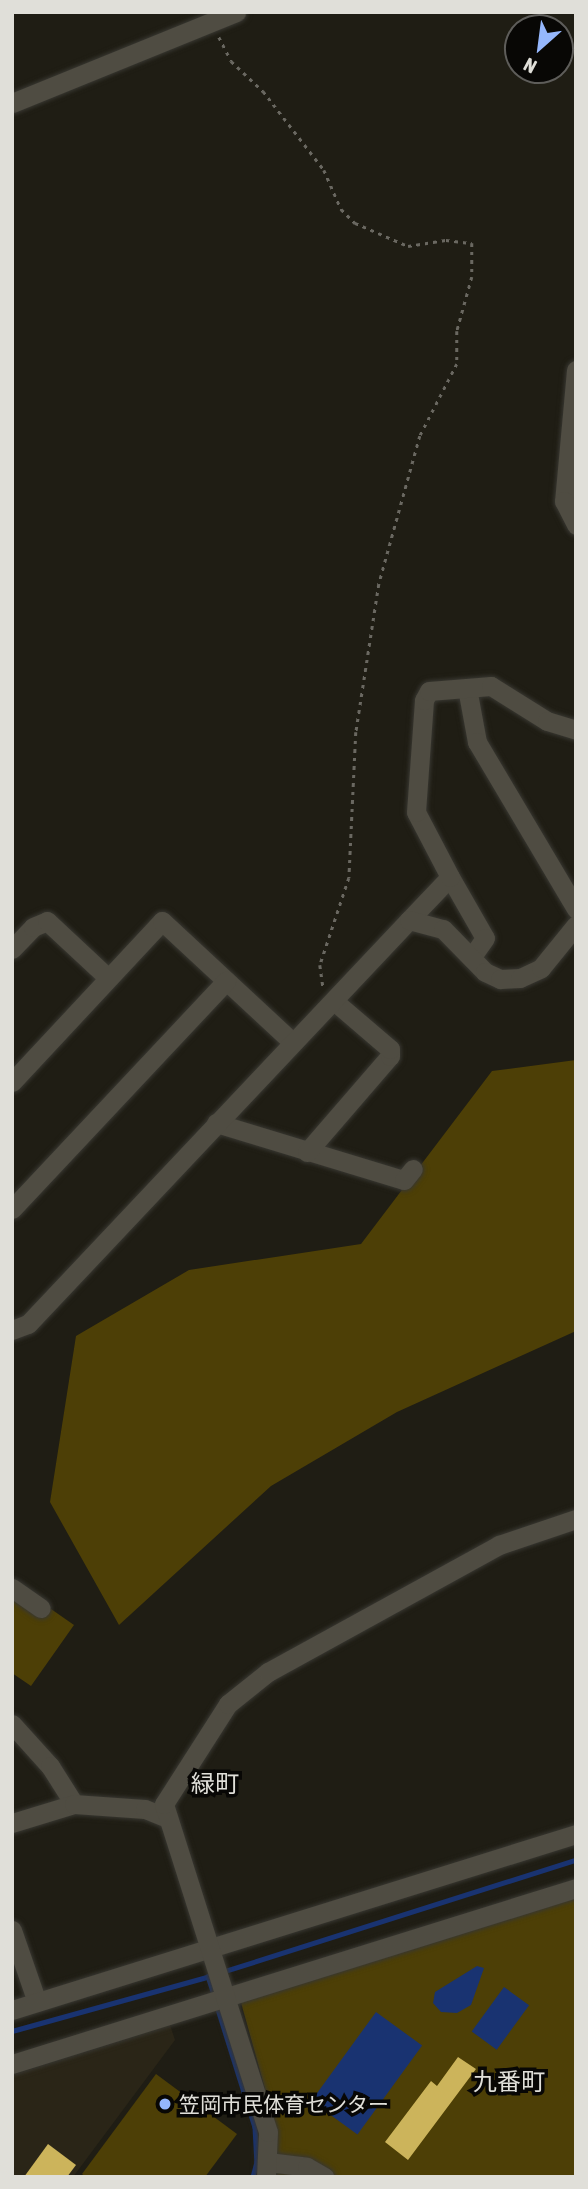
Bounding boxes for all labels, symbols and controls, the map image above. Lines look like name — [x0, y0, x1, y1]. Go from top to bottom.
north arrow — [504, 14, 574, 84]
text: N — [520, 53, 540, 78]
district label: 緑町 — [191, 1770, 239, 1798]
district label: 九番町 — [473, 2068, 545, 2096]
place label: 笠岡市民体育センター — [179, 2091, 389, 2117]
marker: 笠岡市民体育センター — [157, 2096, 173, 2112]

